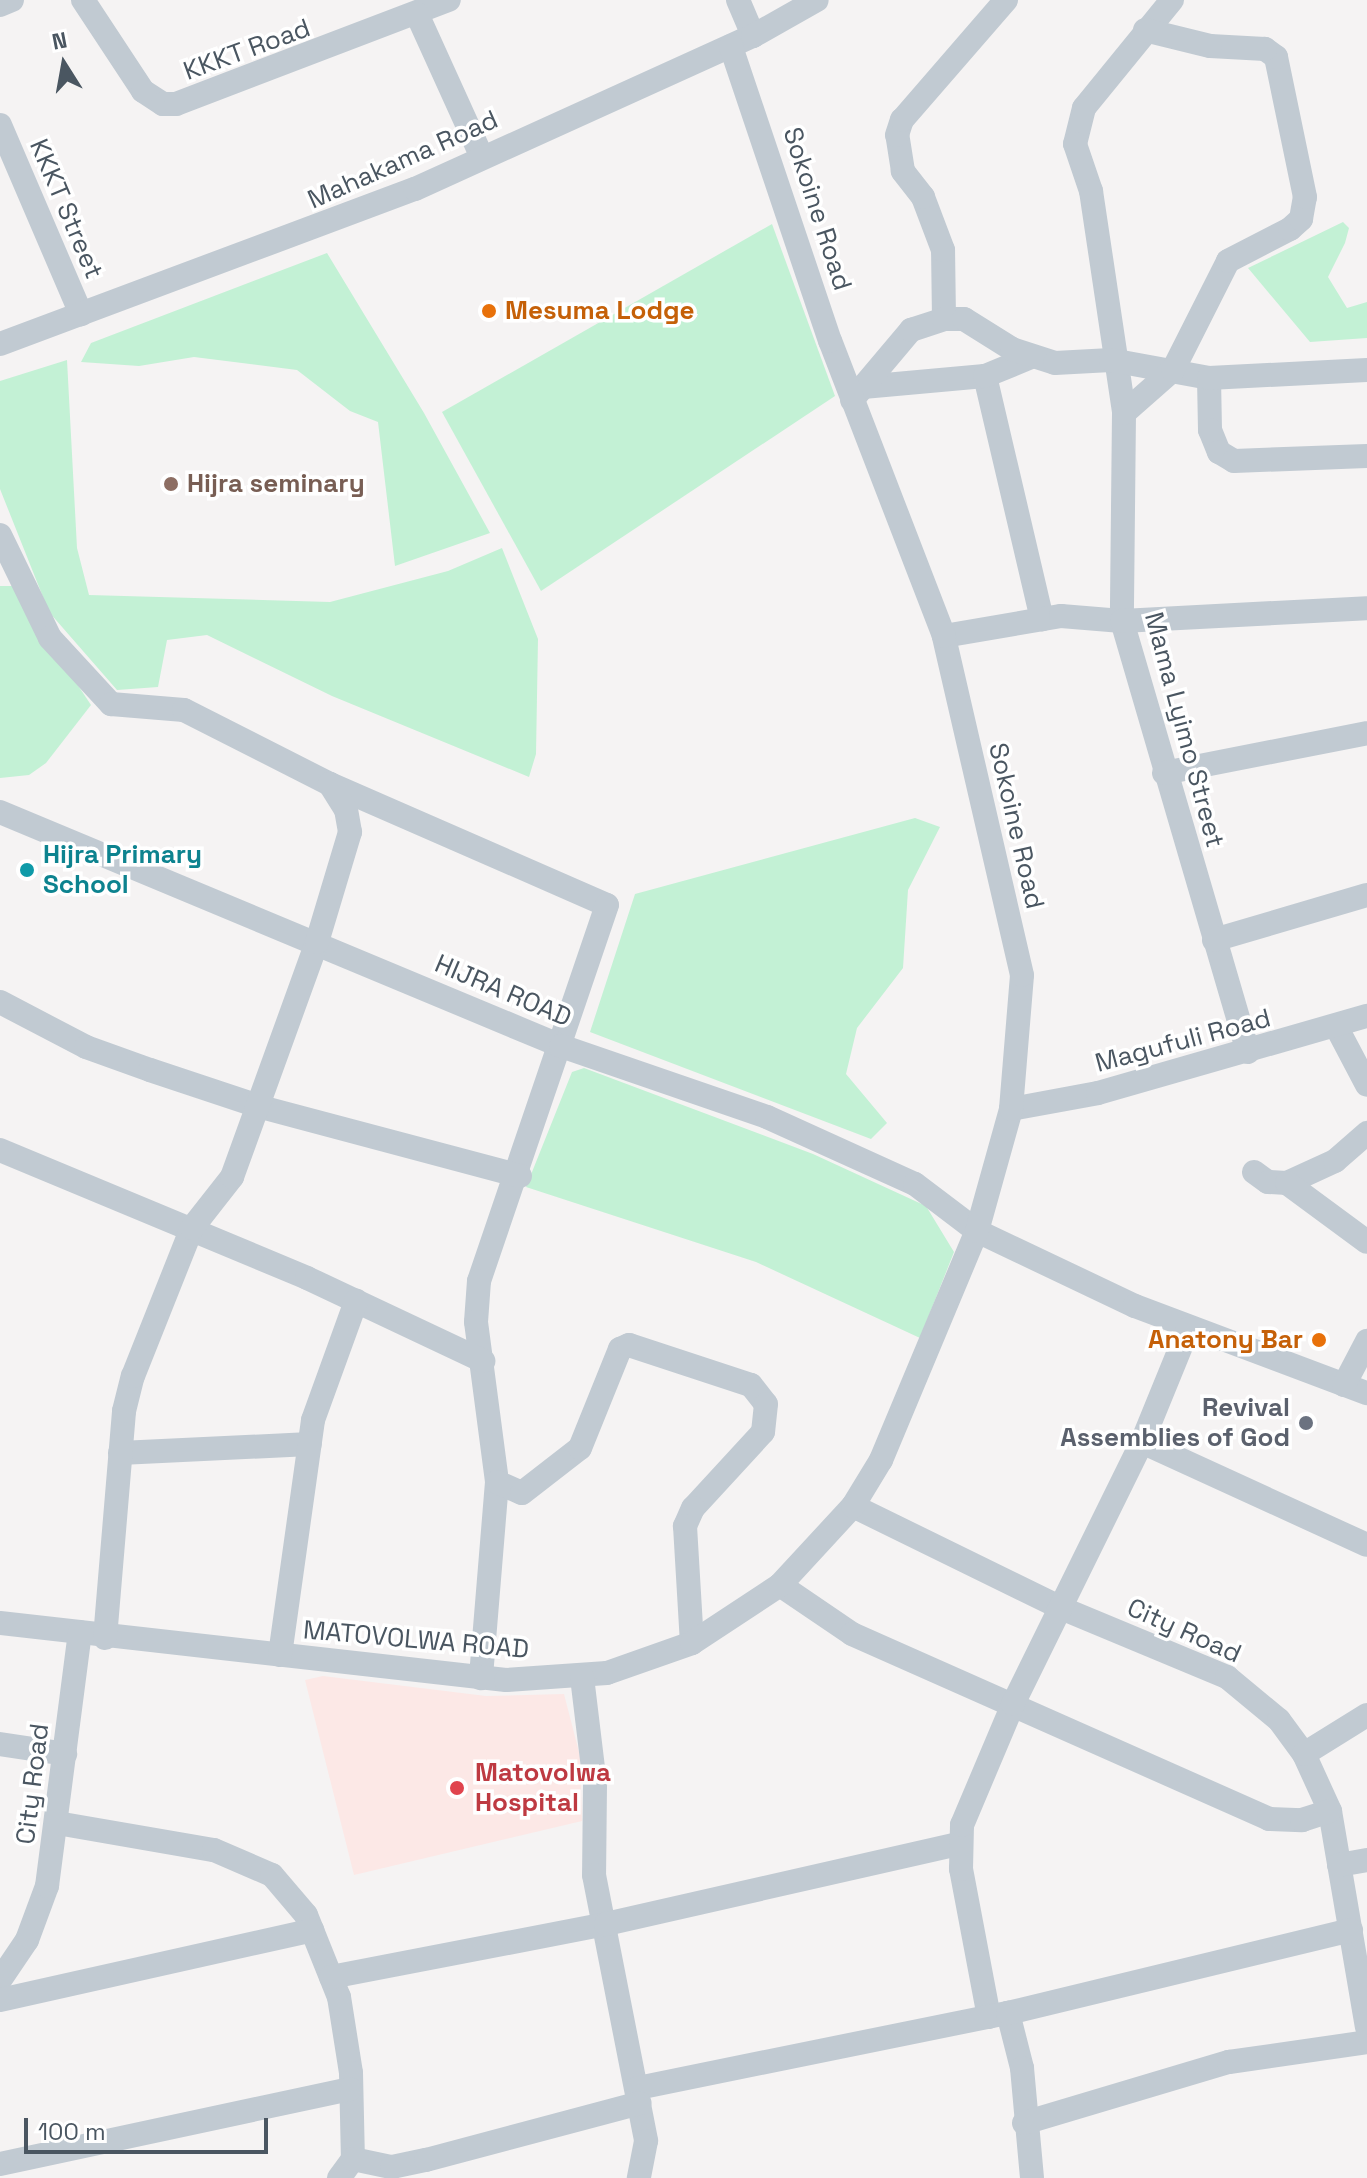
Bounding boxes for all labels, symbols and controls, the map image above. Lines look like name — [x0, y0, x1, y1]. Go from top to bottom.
street label: KKKT Road — [179, 13, 315, 87]
north arrow — [24, 24, 104, 104]
text: N — [50, 25, 69, 56]
street label: Mahakama Road — [303, 104, 503, 216]
street label: Sokoine Road — [776, 124, 858, 294]
street label: KKKT Street — [23, 134, 109, 284]
place label: Mesuma Lodge — [505, 295, 695, 327]
marker: Mesuma Lodge — [480, 302, 498, 320]
place label: Hijra seminary — [187, 468, 365, 500]
marker: Hijra seminary — [162, 475, 180, 493]
street label: Mama Lyimo Street — [1138, 609, 1230, 851]
street label: Sokoine Road — [982, 740, 1050, 912]
place label: Hijra Primary School — [43, 839, 202, 900]
marker: Hijra Primary School — [18, 861, 36, 879]
street label: HIJRA ROAD — [430, 948, 576, 1034]
street label: Magufuli Road — [1092, 1003, 1274, 1079]
place label: Anatony Bar — [1148, 1324, 1303, 1356]
marker: Anatony Bar — [1310, 1331, 1328, 1349]
place label: Revival Assemblies of God — [1060, 1392, 1290, 1454]
marker: Revival Assemblies of God — [1297, 1414, 1315, 1432]
street label: City Road — [1122, 1592, 1246, 1670]
street label: MATOVOLWA ROAD — [302, 1615, 530, 1665]
street label: City Road — [10, 1722, 56, 1846]
place label: Matovolwa Hospital — [475, 1757, 611, 1818]
marker: Matovolwa Hospital — [446, 1777, 468, 1799]
scale bar — [28, 2102, 272, 2152]
text: 100 m — [38, 2116, 106, 2147]

